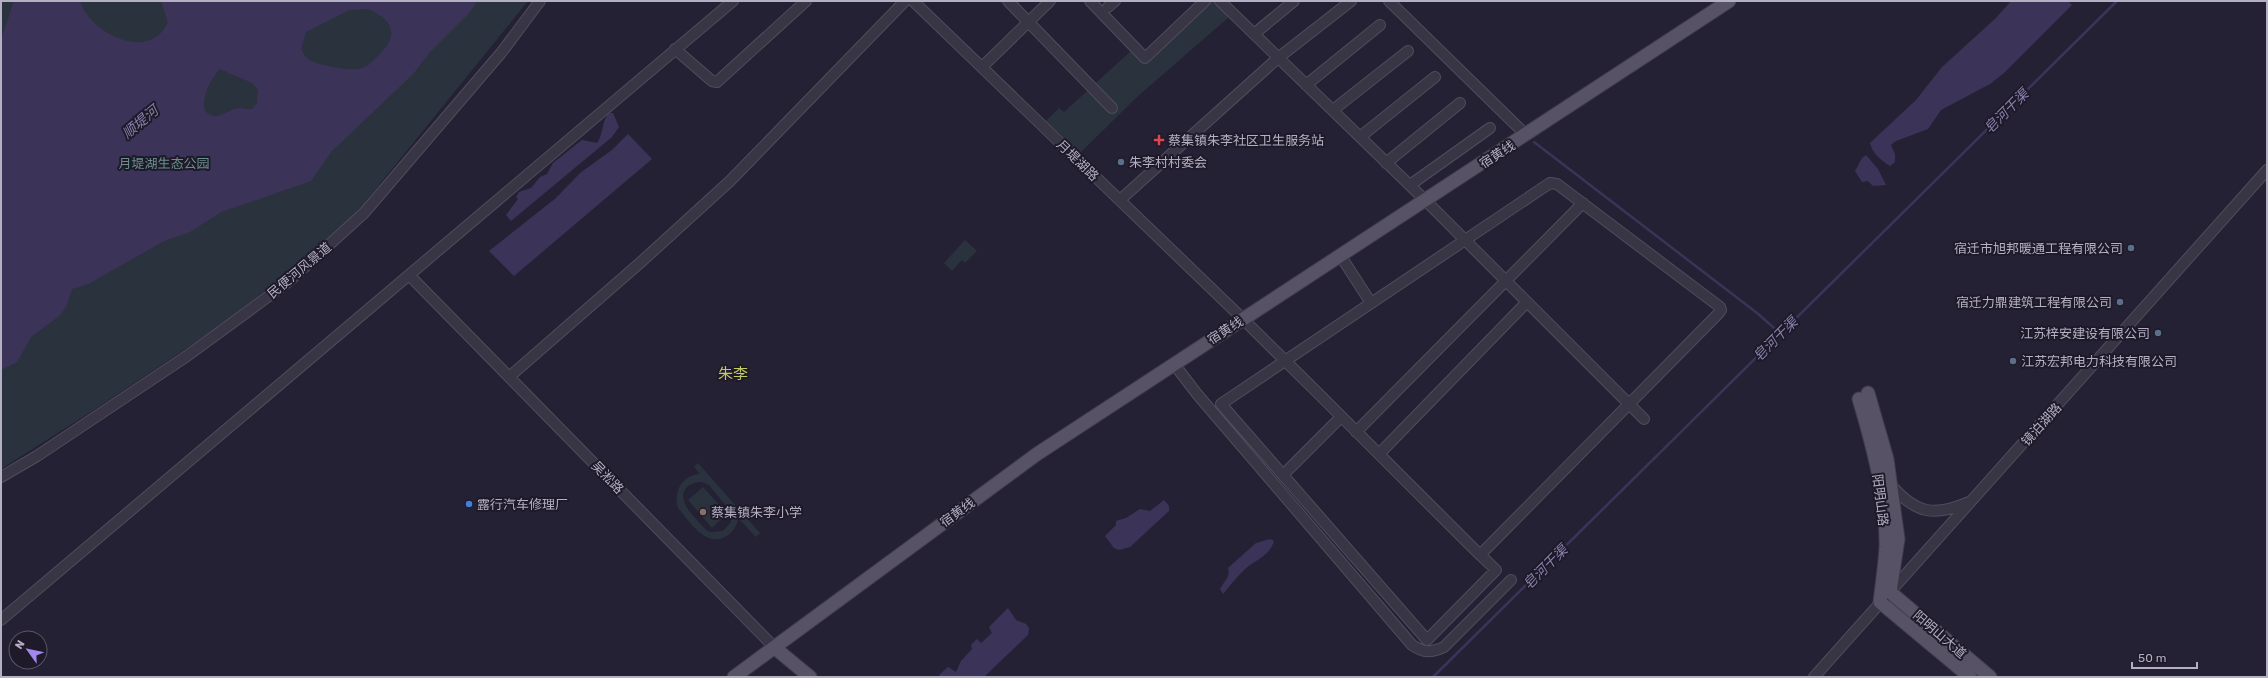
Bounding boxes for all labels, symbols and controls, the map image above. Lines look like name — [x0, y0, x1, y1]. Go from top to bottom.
water label: 皂河干渠 — [1981, 84, 2034, 137]
water label: 顺堤河 — [119, 100, 164, 142]
place label: 蔡集镇朱李社区卫生服务站 — [1168, 133, 1324, 148]
marker: 蔡集镇朱李社区卫生服务站 — [1153, 134, 1165, 146]
street label: 月堤湖路 — [1054, 137, 1102, 184]
street label: 宿黄线 — [1477, 138, 1518, 171]
place label: 朱李村村委会 — [1129, 155, 1207, 170]
park label: 月堤湖生态公园 — [118, 156, 210, 171]
marker: 朱李村村委会 — [1116, 157, 1126, 167]
street label: 民便河风景道 — [265, 240, 334, 301]
place label: 宿迁市旭邦暖通工程有限公司 — [1954, 241, 2123, 256]
marker: 宿迁市旭邦暖通工程有限公司 — [2126, 243, 2136, 253]
place label: 宿迁力鼎建筑工程有限公司 — [1956, 295, 2112, 310]
marker: 宿迁力鼎建筑工程有限公司 — [2115, 297, 2125, 307]
water label: 皂河干渠 — [1750, 312, 1803, 365]
street label: 宿黄线 — [1205, 314, 1246, 347]
place label: 江苏梓安建设有限公司 — [2020, 326, 2150, 341]
marker: 江苏梓安建设有限公司 — [2153, 328, 2163, 338]
place label: 江苏宏邦电力科技有限公司 — [2021, 354, 2177, 369]
marker: 江苏宏邦电力科技有限公司 — [2008, 356, 2018, 366]
district label: 朱李 — [718, 365, 748, 383]
street label: 镜泊湖路 — [2018, 400, 2064, 449]
street label: 吴淞路 — [589, 458, 627, 497]
street label: 阳明山路 — [1870, 473, 1891, 527]
street label: 宿黄线 — [937, 495, 977, 530]
place label: 露行汽车修理厂 — [477, 497, 568, 512]
marker: 露行汽车修理厂 — [464, 499, 474, 509]
place label: 蔡集镇朱李小学 — [711, 505, 802, 520]
marker: 蔡集镇朱李小学 — [698, 507, 708, 517]
water label: 皂河干渠 — [1520, 540, 1573, 593]
street label: 阳明山大道 — [1910, 607, 1969, 661]
north arrow — [8, 630, 48, 670]
text: N — [12, 638, 28, 652]
scale bar — [2132, 644, 2197, 670]
text: 50 m — [2138, 651, 2166, 665]

